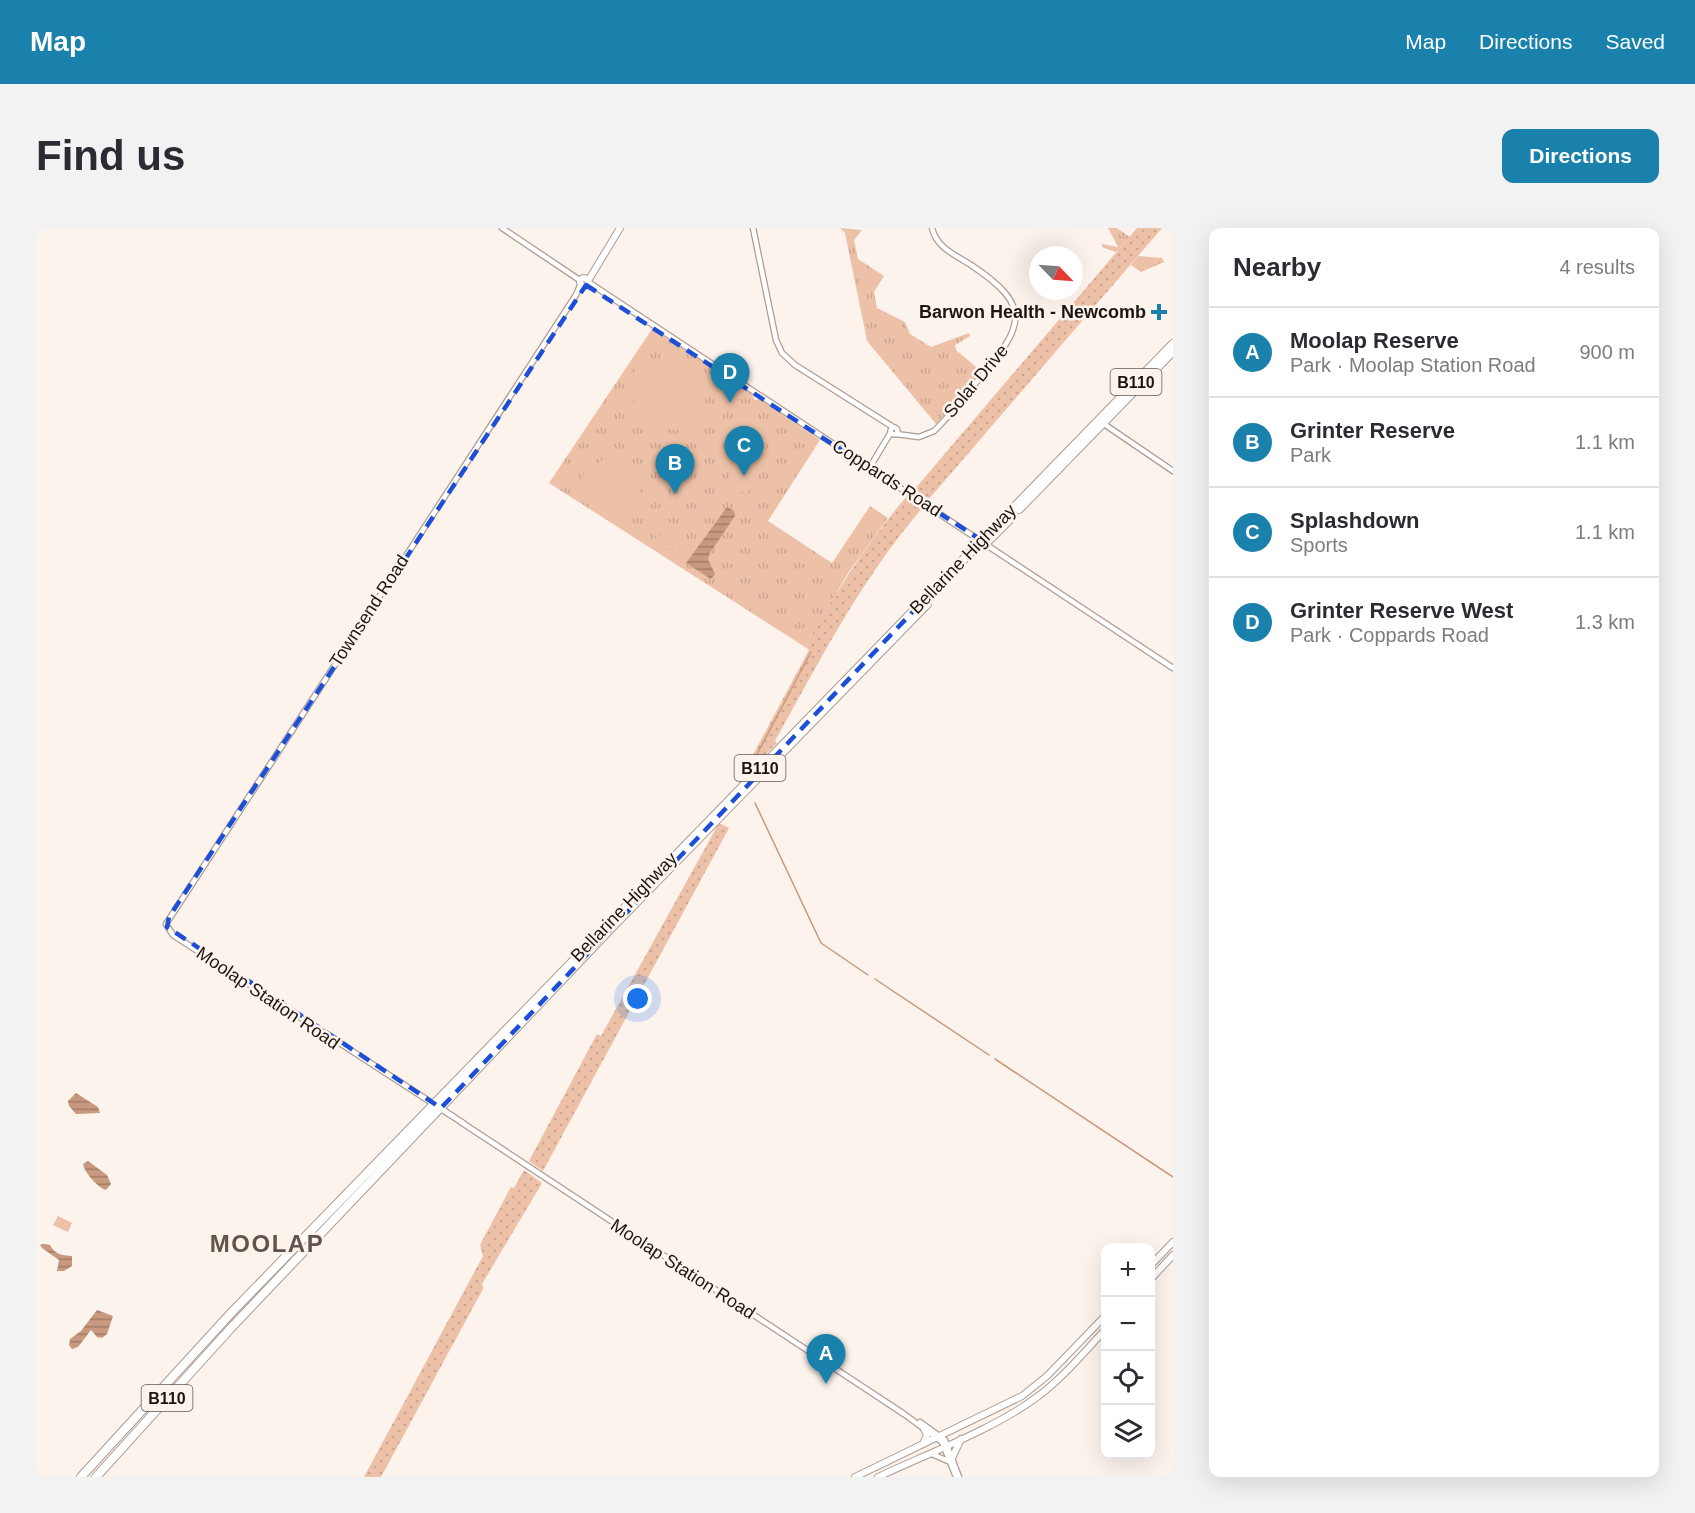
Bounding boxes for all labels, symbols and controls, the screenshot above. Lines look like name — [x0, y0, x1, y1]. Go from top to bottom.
text: Map — [30, 26, 86, 57]
text: Map — [1405, 30, 1446, 53]
text: Directions — [1479, 30, 1572, 53]
text: Saved — [1605, 30, 1665, 53]
button: Directions — [1502, 129, 1659, 183]
text: Find us — [36, 132, 185, 179]
north arrow — [1029, 246, 1083, 300]
text: Nearby — [1233, 252, 1321, 282]
text: 4 results — [1559, 256, 1635, 278]
place label: Barwon Health - Newcomb — [919, 302, 1146, 322]
marker: Barwon Health - Newcomb — [1150, 303, 1168, 321]
text: Moolap Reserve — [1290, 328, 1459, 353]
street label: Solar Drive — [940, 340, 1012, 422]
text: A — [1245, 341, 1260, 363]
text: 900 m — [1579, 341, 1635, 363]
pin: D — [710, 354, 750, 403]
text: Park · Moolap Station Road — [1290, 354, 1536, 376]
road number: B110 — [1110, 369, 1162, 395]
text: Grinter Reserve — [1290, 418, 1455, 443]
pin: C — [724, 426, 764, 476]
text: B — [1245, 431, 1260, 453]
text: 1.1 km — [1575, 431, 1635, 453]
street label: Coppards Road — [829, 435, 945, 521]
pin: B — [656, 444, 694, 494]
text: Park — [1290, 444, 1331, 466]
street label: Bellarine Highway — [906, 500, 1020, 618]
text: Splashdown — [1290, 508, 1420, 533]
text: C — [1245, 521, 1260, 543]
text: 1.1 km — [1575, 521, 1635, 543]
text: Sports — [1290, 534, 1348, 556]
street label: Townsend Road — [325, 551, 413, 671]
text: Grinter Reserve West — [1290, 598, 1513, 623]
text: D — [1245, 611, 1260, 633]
text: 1.3 km — [1575, 611, 1635, 633]
text: Park · Coppards Road — [1290, 624, 1489, 646]
road number: B110 — [734, 755, 786, 781]
street label: Bellarine Highway — [567, 848, 681, 966]
street label: Moolap Station Road — [193, 943, 343, 1053]
your location — [623, 984, 652, 1013]
street label: Moolap Station Road — [607, 1215, 759, 1323]
district label: MOOLAP — [210, 1230, 324, 1257]
map controls — [1101, 1243, 1155, 1459]
button: + — [1101, 1243, 1155, 1297]
button: − — [1101, 1297, 1155, 1351]
pin: A — [806, 1334, 846, 1384]
button: locate — [1101, 1351, 1155, 1405]
road number: B110 — [142, 1385, 192, 1411]
button: layers — [1101, 1405, 1155, 1459]

